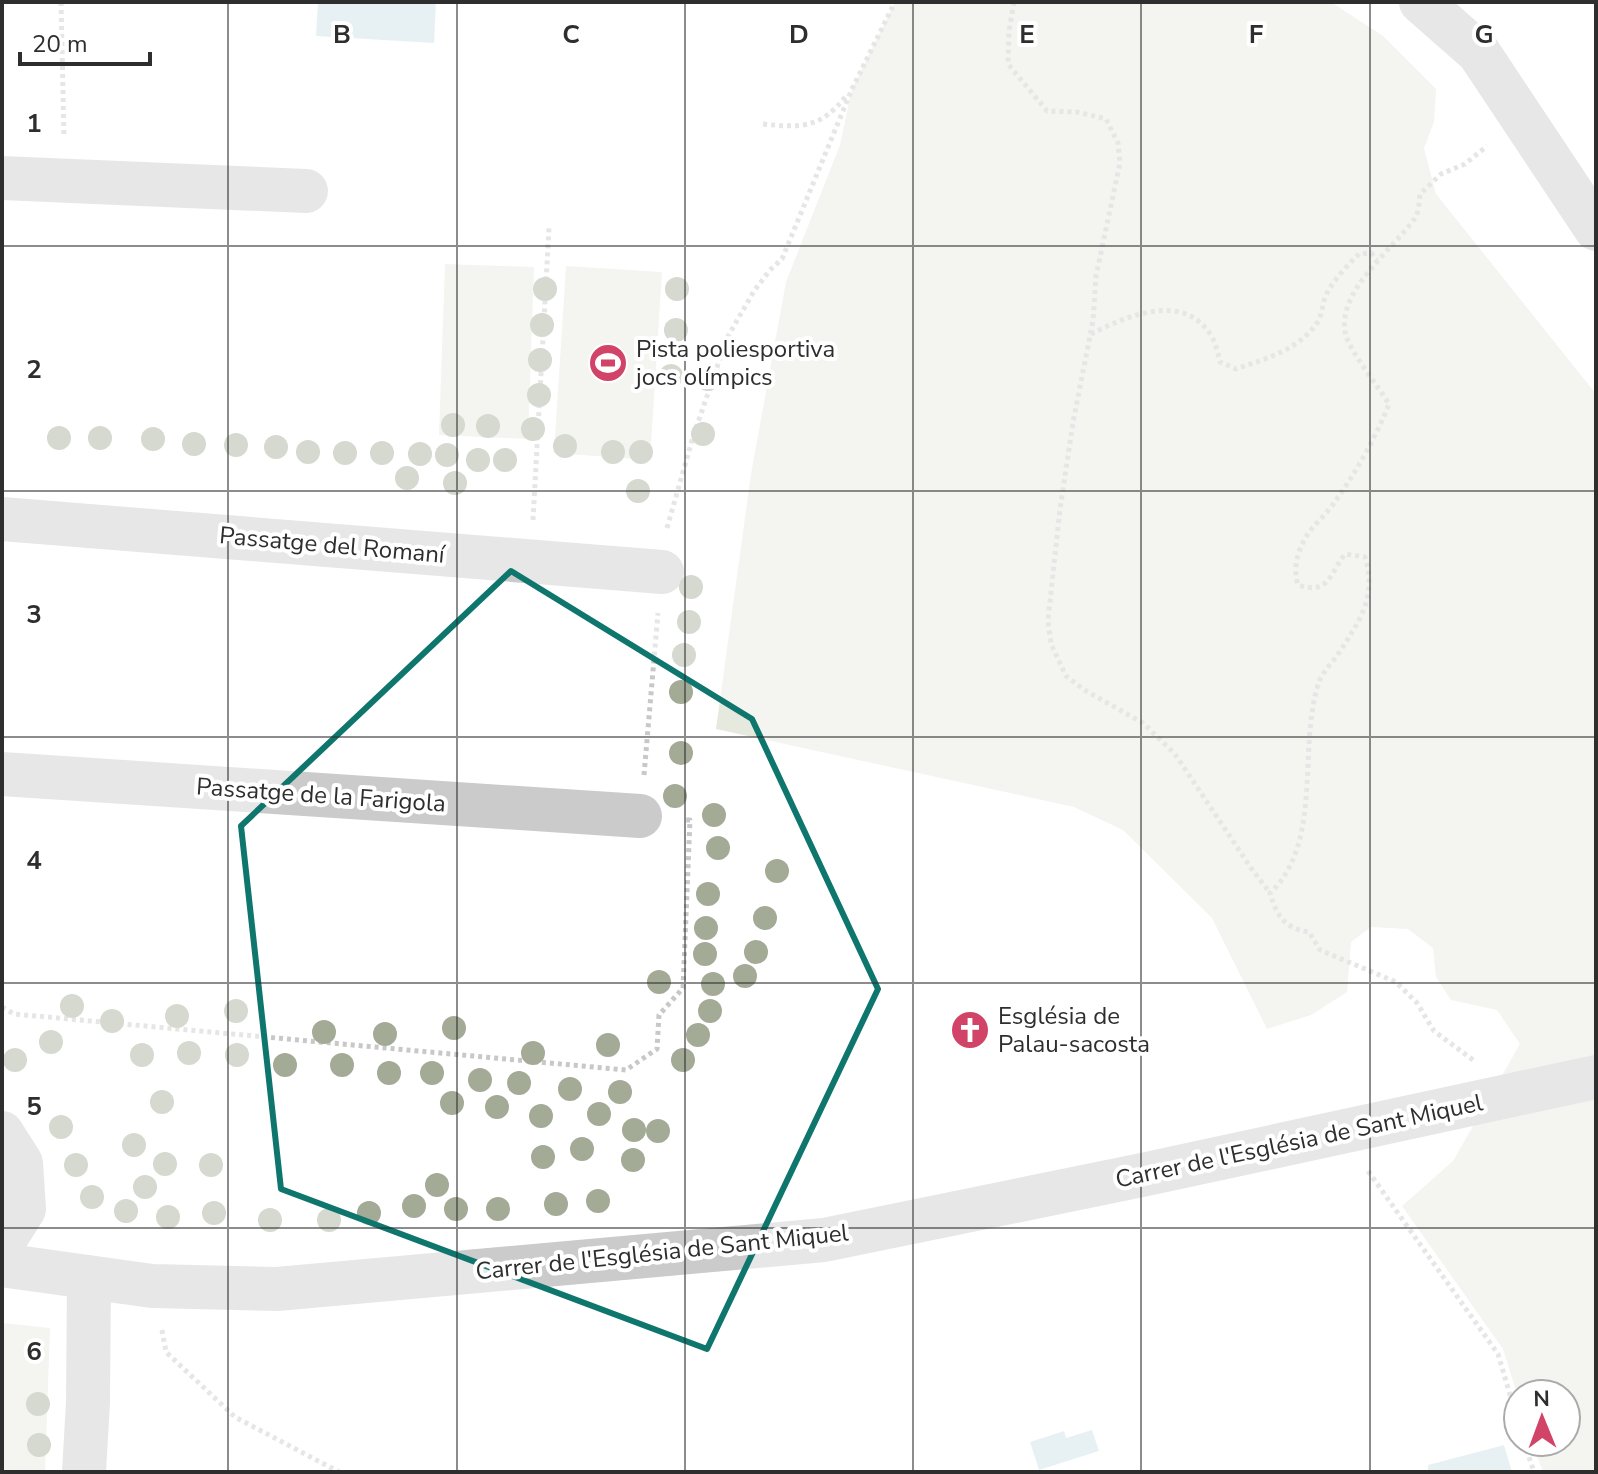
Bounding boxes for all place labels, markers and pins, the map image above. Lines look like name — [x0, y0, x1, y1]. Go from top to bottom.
place label: Pista poliesportiva jocs olímpics — [634, 333, 835, 393]
sports icon: Pista poliesportiva jocs olímpics — [587, 342, 629, 384]
place label: Església de Palau-sacosta — [998, 1000, 1150, 1060]
church icon: Església de Palau-sacosta — [949, 1009, 991, 1051]

